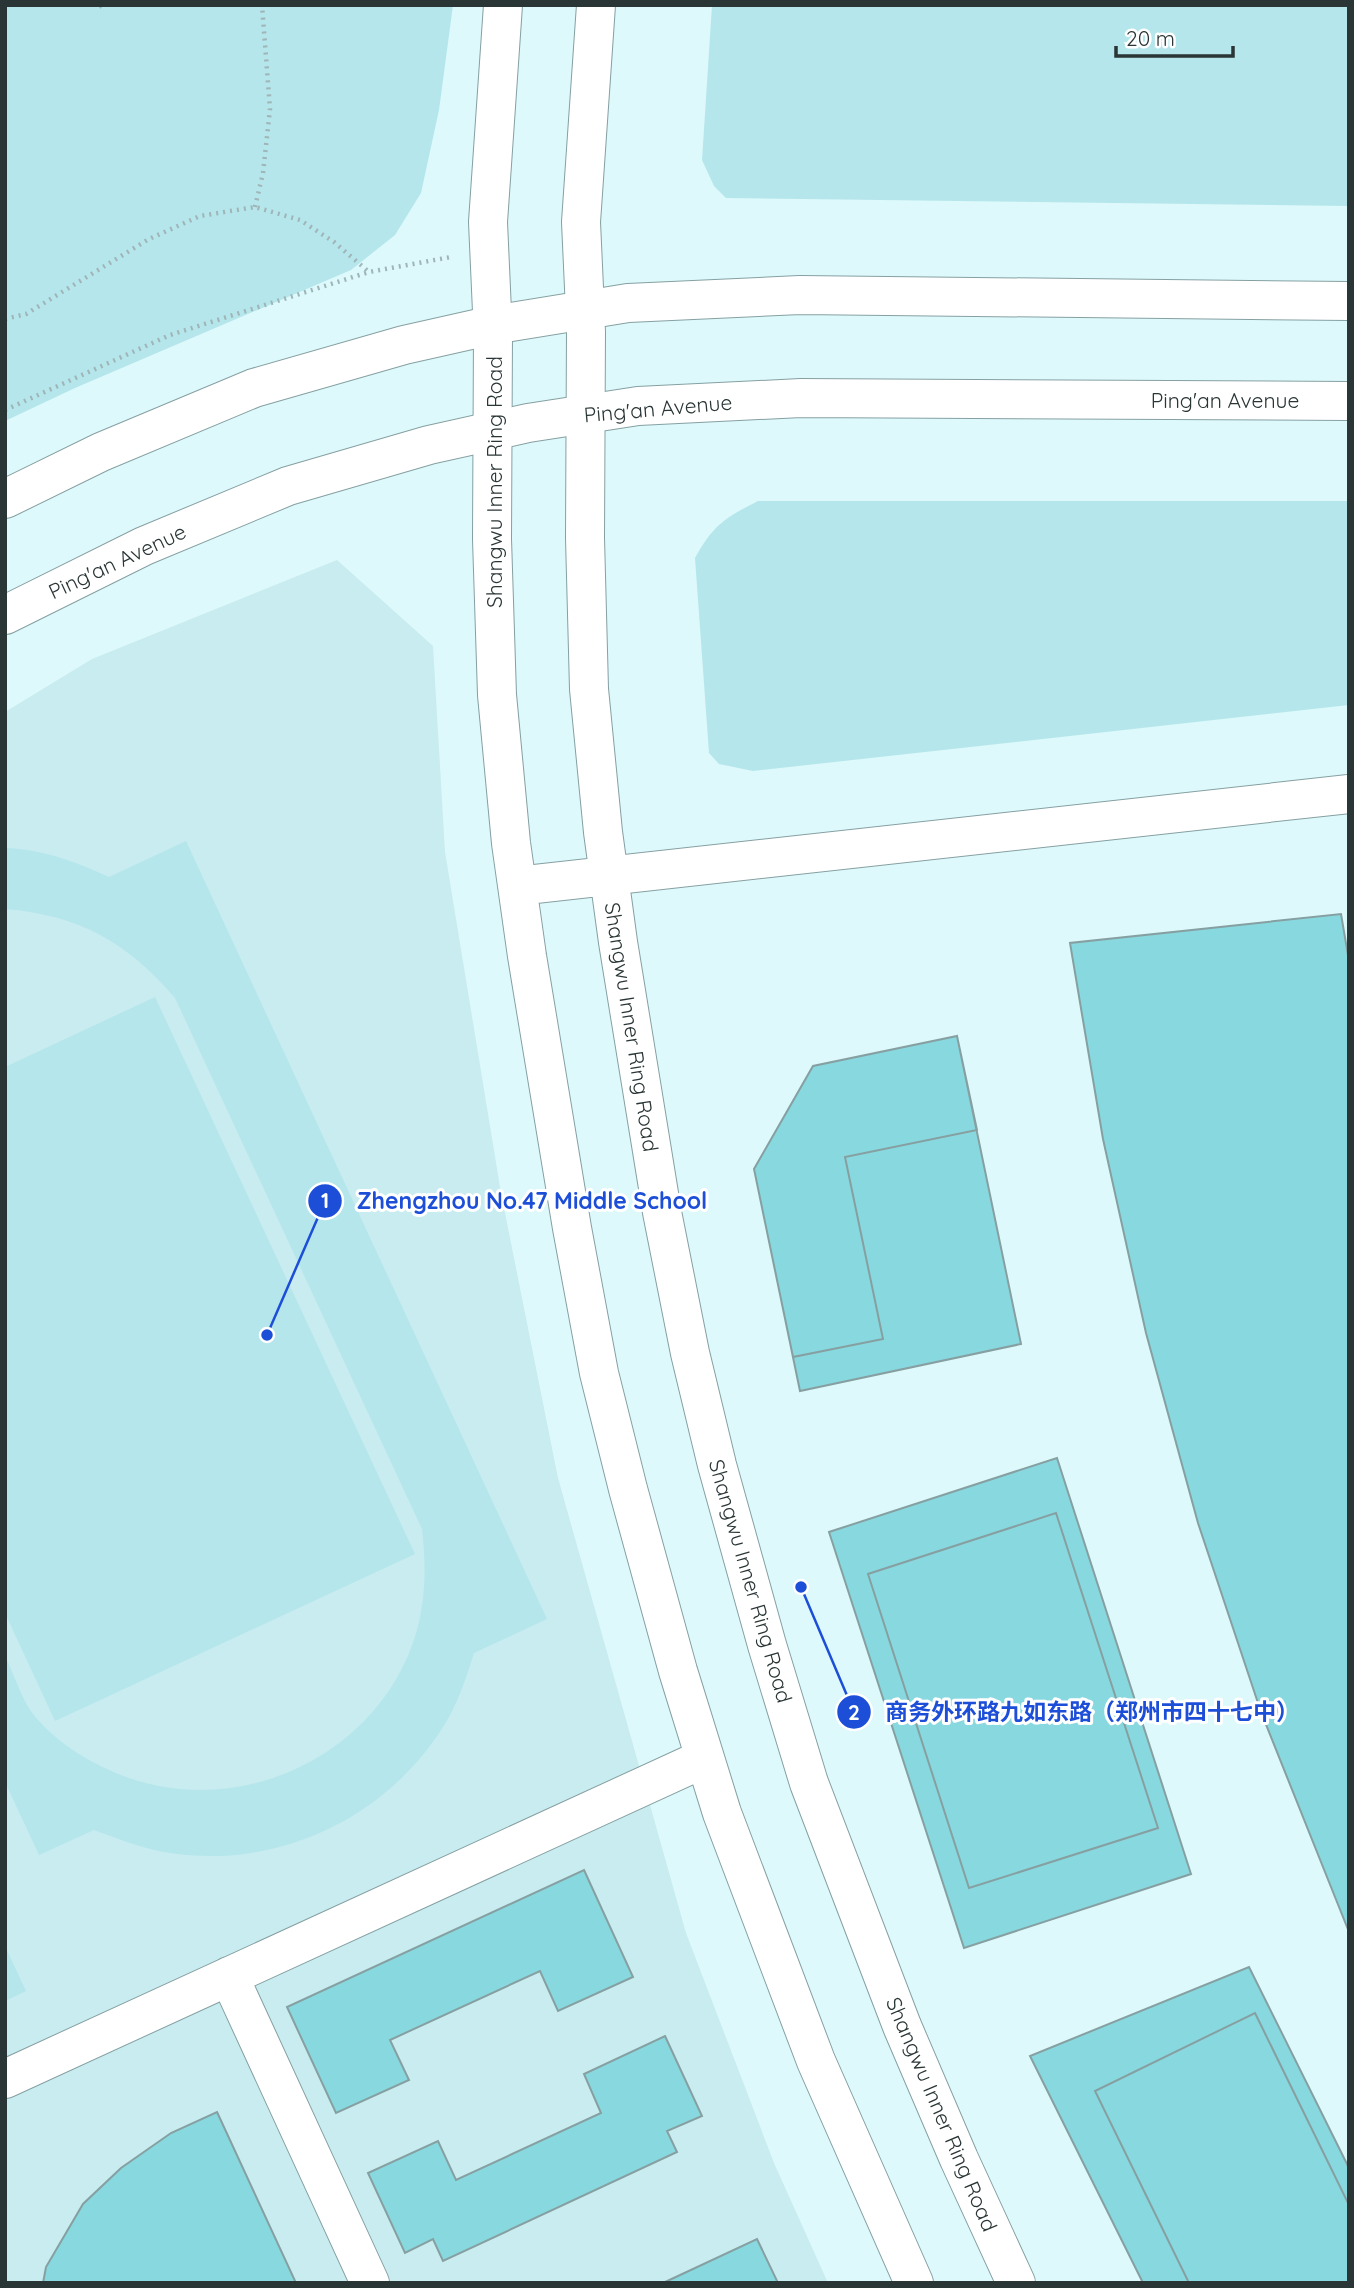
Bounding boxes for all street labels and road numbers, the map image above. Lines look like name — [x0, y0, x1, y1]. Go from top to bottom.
street label: Shangwu Inner Ring Road — [481, 356, 507, 608]
street label: Ping'an Avenue — [1151, 387, 1299, 413]
street label: Ping'an Avenue — [583, 389, 733, 427]
street label: Ping'an Avenue — [44, 518, 190, 604]
street label: Shangwu Inner Ring Road — [599, 901, 665, 1153]
street label: Shangwu Inner Ring Road — [704, 1456, 798, 1706]
street label: Shangwu Inner Ring Road — [881, 1993, 1003, 2235]

